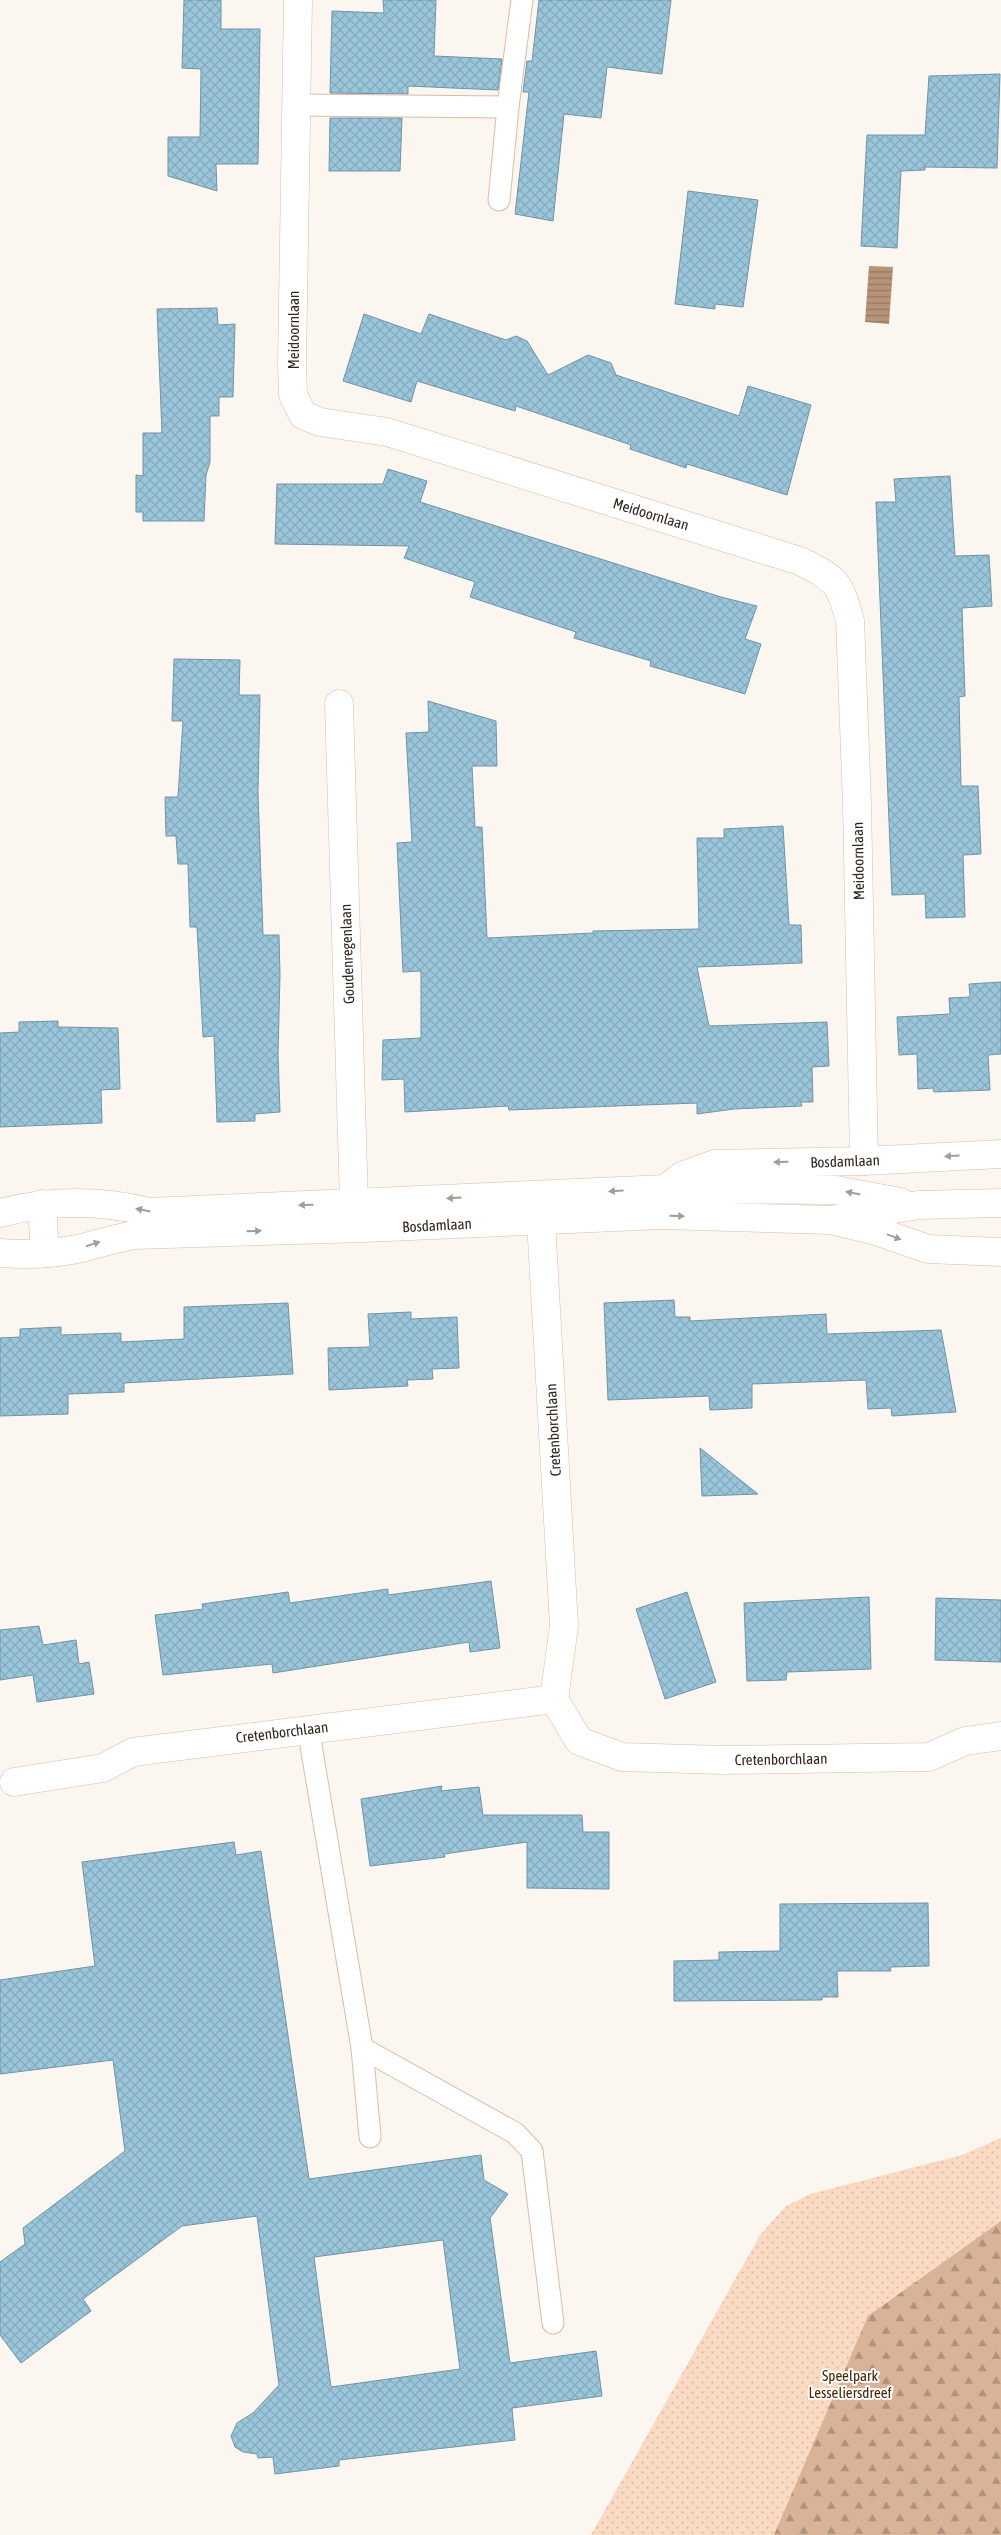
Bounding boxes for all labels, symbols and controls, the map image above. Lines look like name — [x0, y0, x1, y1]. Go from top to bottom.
street label: Meidoornlaan — [285, 291, 302, 369]
street label: Meidoornlaan — [611, 494, 691, 534]
street label: Meidoornlaan — [849, 822, 867, 900]
street label: Goudenregenlaan — [337, 904, 357, 1004]
street label: Bosdamlaan — [810, 1151, 880, 1171]
one-way arrow — [944, 1153, 960, 1161]
one-way arrow — [772, 1159, 788, 1167]
one-way arrow — [608, 1187, 624, 1195]
one-way arrow — [845, 1189, 861, 1197]
one-way arrow — [446, 1195, 462, 1203]
one-way arrow — [297, 1201, 313, 1209]
one-way arrow — [135, 1205, 151, 1213]
one-way arrow — [669, 1212, 685, 1220]
street label: Bosdamlaan — [402, 1215, 472, 1235]
one-way arrow — [246, 1227, 262, 1235]
one-way arrow — [887, 1233, 902, 1241]
one-way arrow — [86, 1240, 101, 1248]
street label: Cretenborchlaan — [542, 1383, 564, 1477]
street label: Cretenborchlaan — [235, 1718, 329, 1746]
street label: Cretenborchlaan — [734, 1750, 828, 1768]
park label: Speelpark Lesseliersdreef — [808, 2367, 892, 2401]

